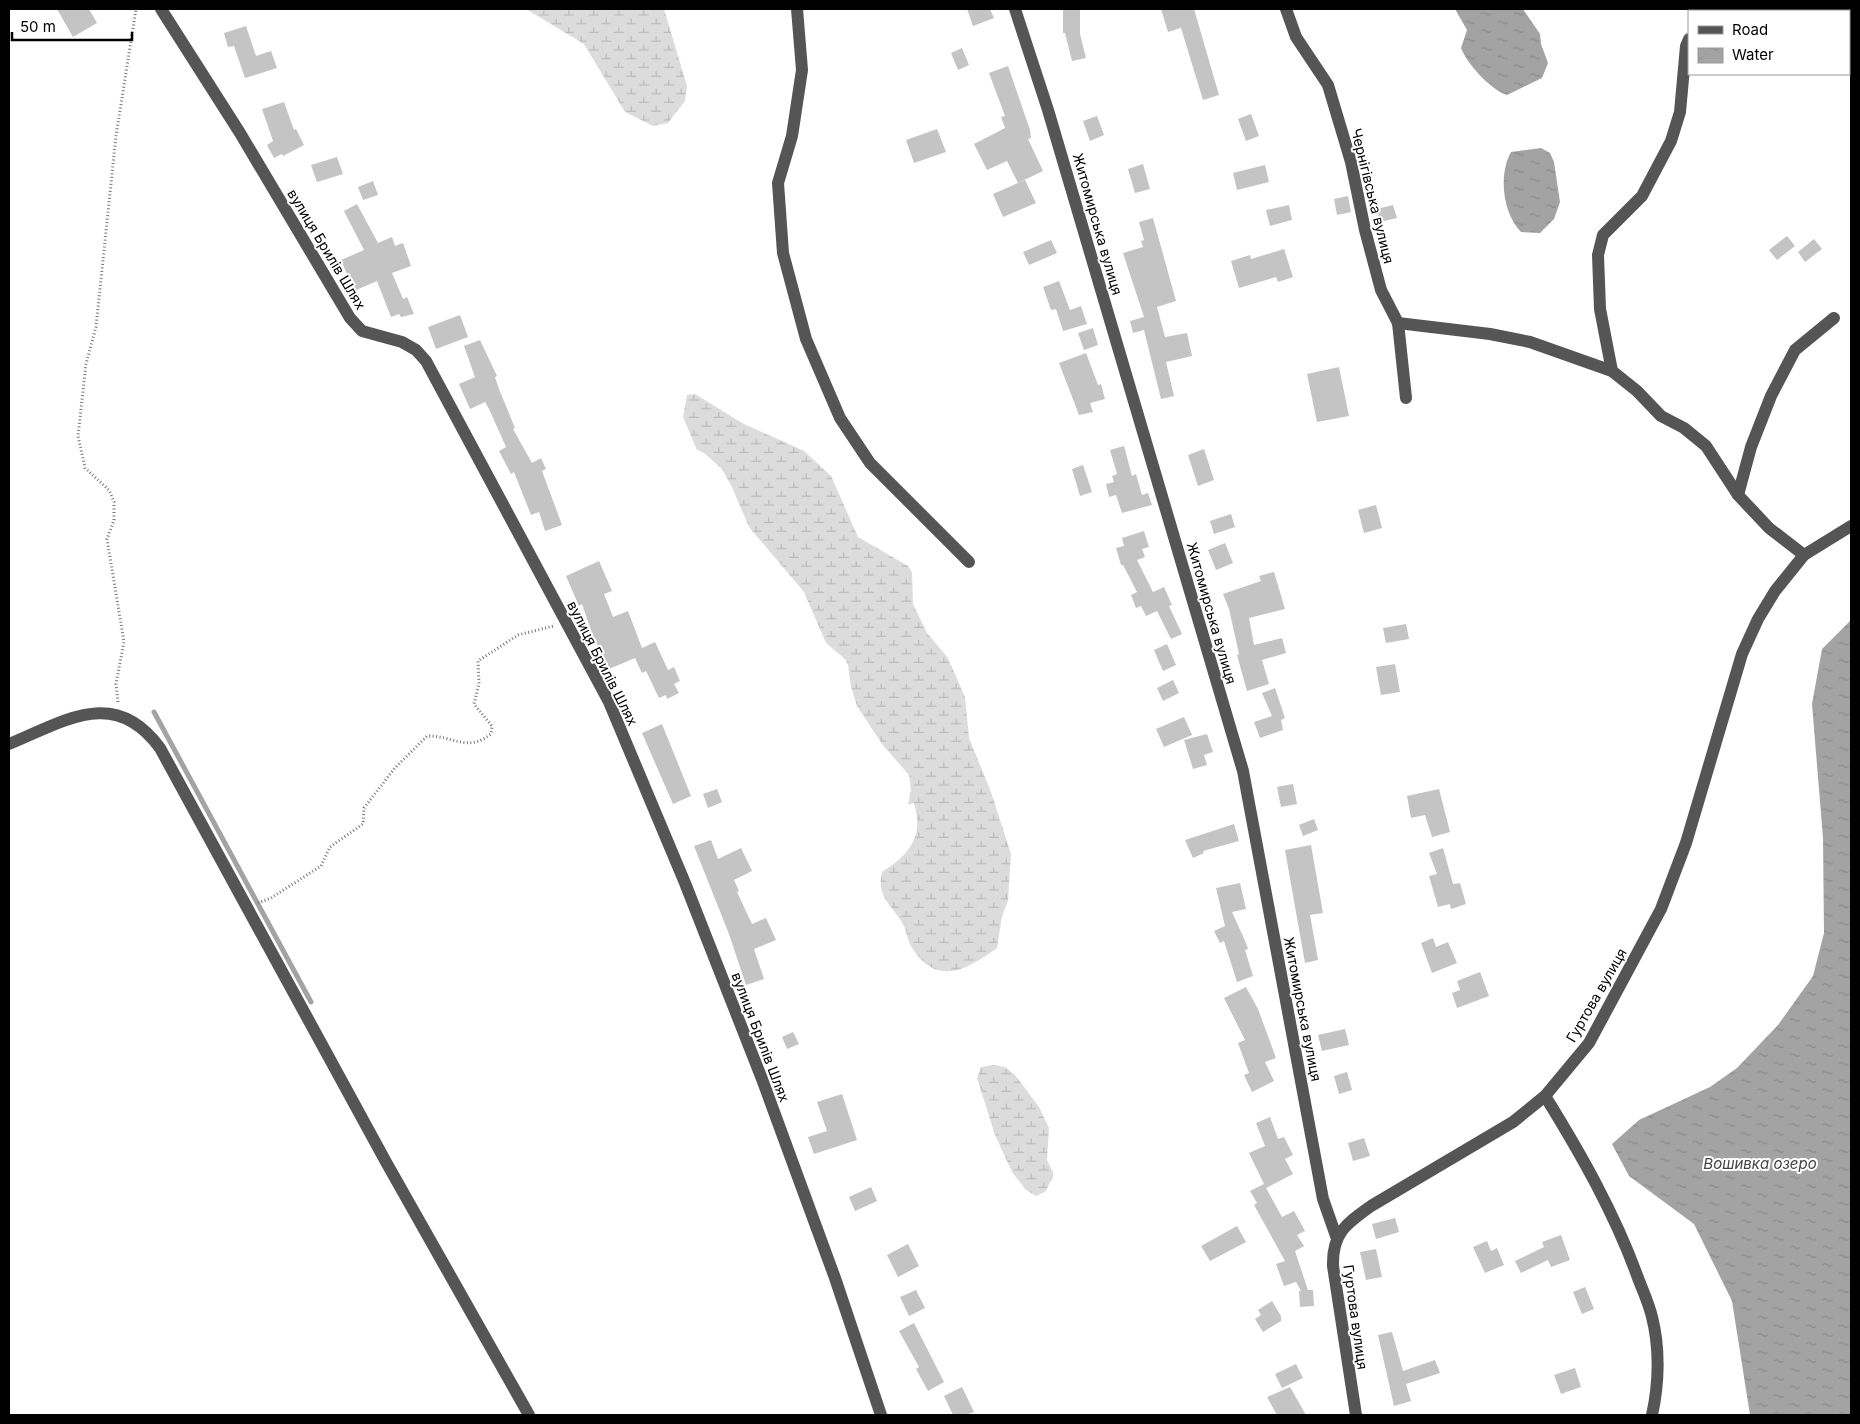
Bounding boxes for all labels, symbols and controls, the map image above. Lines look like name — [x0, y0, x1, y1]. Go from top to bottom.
scale bar — [12, 10, 132, 42]
legend — [1688, 10, 1850, 75]
text: 50 m — [20, 17, 56, 36]
text: Road — [1732, 20, 1768, 39]
text: Water — [1732, 45, 1774, 64]
street label: Чернігівська вулиця — [1348, 127, 1398, 265]
street label: Житомирська вулиця — [1070, 151, 1126, 297]
street label: вулиця Брилів Шлях — [284, 186, 370, 313]
street label: Житомирська вулиця — [1184, 540, 1240, 686]
street label: вулиця Брилів Шлях — [564, 598, 642, 728]
street label: Житомирська вулиця — [1281, 935, 1325, 1083]
street label: Гуртова вулиця — [1562, 945, 1630, 1045]
street label: вулиця Брилів Шлях — [728, 970, 794, 1105]
water label: Вошивка озеро — [1703, 1154, 1817, 1173]
street label: Гуртова вулиця — [1340, 1264, 1372, 1370]

